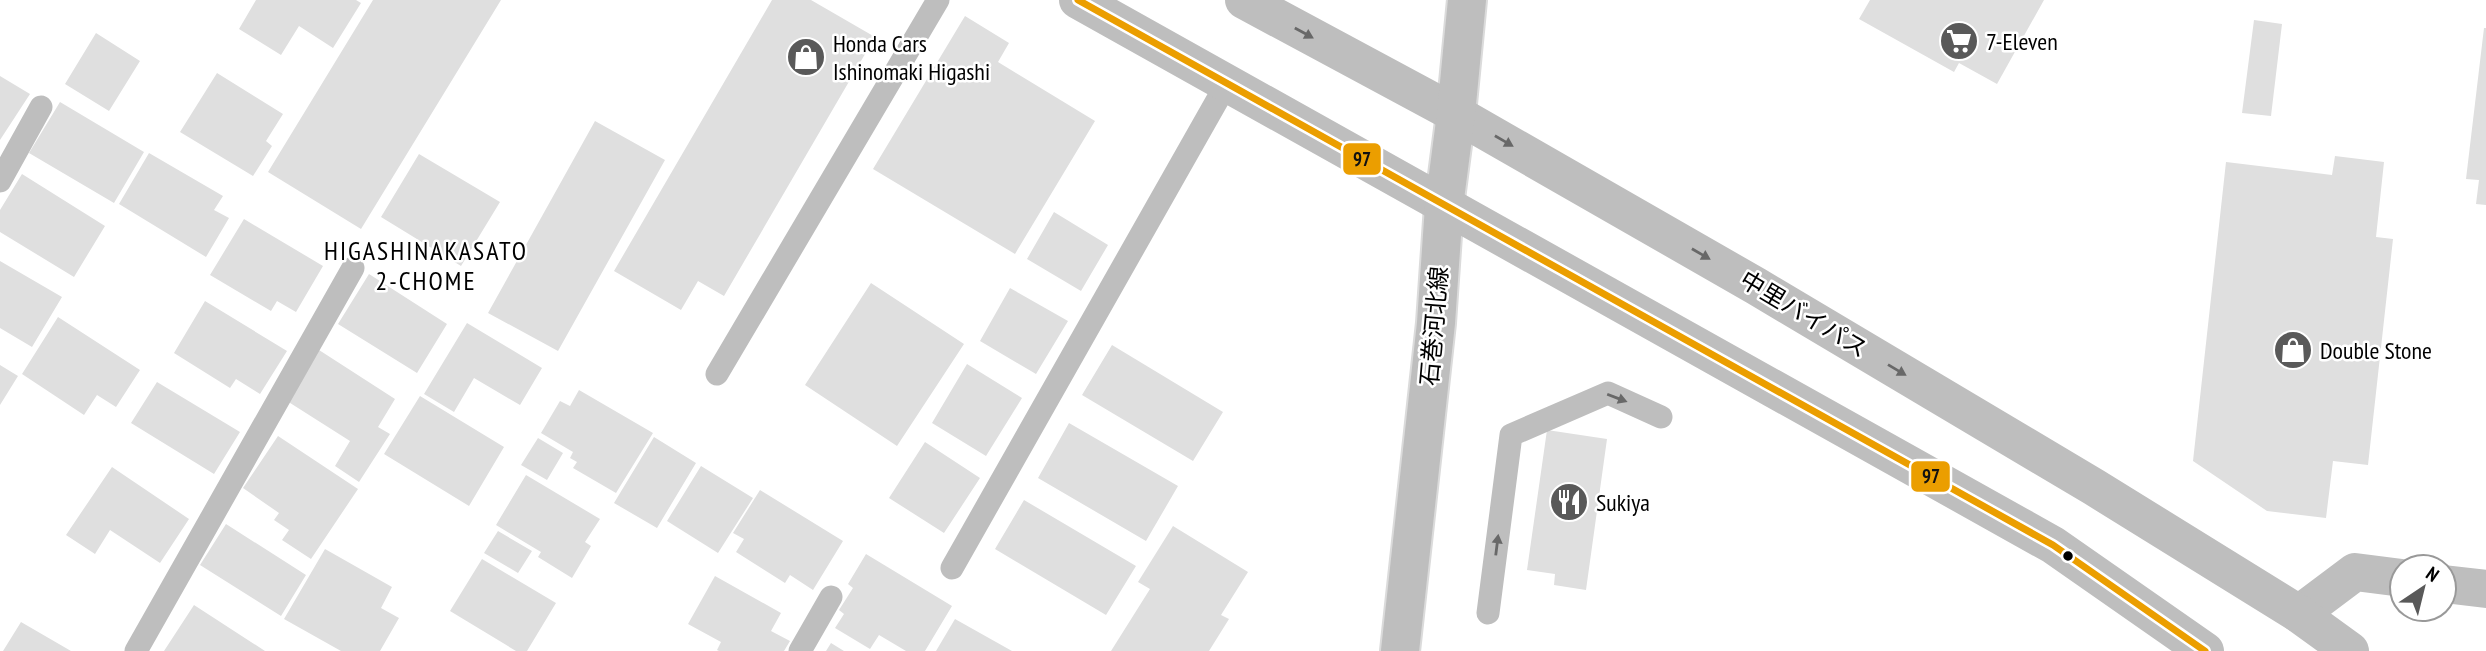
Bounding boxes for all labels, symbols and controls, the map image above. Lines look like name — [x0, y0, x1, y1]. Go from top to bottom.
supermarket icon: 7-Eleven — [1938, 20, 1980, 62]
place label: 7-Eleven — [1986, 26, 2058, 57]
one-way arrow — [1294, 27, 1313, 39]
place label: Honda Cars Ishinomaki Higashi — [833, 28, 990, 87]
shop icon: Honda Cars Ishinomaki Higashi — [785, 36, 827, 78]
one-way arrow — [1494, 135, 1513, 147]
line badge: 97 — [1342, 142, 1382, 176]
text: 97 — [1353, 147, 1371, 171]
district label: HIGASHINAKASATO 2-CHOME — [324, 234, 528, 297]
one-way arrow — [1692, 248, 1711, 260]
street label: 中里バイパス — [1735, 264, 1873, 364]
street label: 石巻河北線 — [1413, 265, 1455, 387]
shop icon: Double Stone — [2272, 329, 2314, 371]
place label: Double Stone — [2320, 335, 2432, 366]
one-way arrow — [1888, 363, 1907, 376]
one-way arrow — [1607, 393, 1628, 404]
line badge: 97 — [1910, 460, 1951, 493]
text: 97 — [1922, 464, 1940, 488]
restaurant icon: Sukiya — [1548, 481, 1590, 523]
place label: Sukiya — [1596, 487, 1650, 518]
one-way arrow — [1491, 534, 1502, 556]
unlabelled marker — [2061, 549, 2075, 563]
north arrow — [2388, 553, 2458, 623]
text: N — [2422, 561, 2444, 587]

